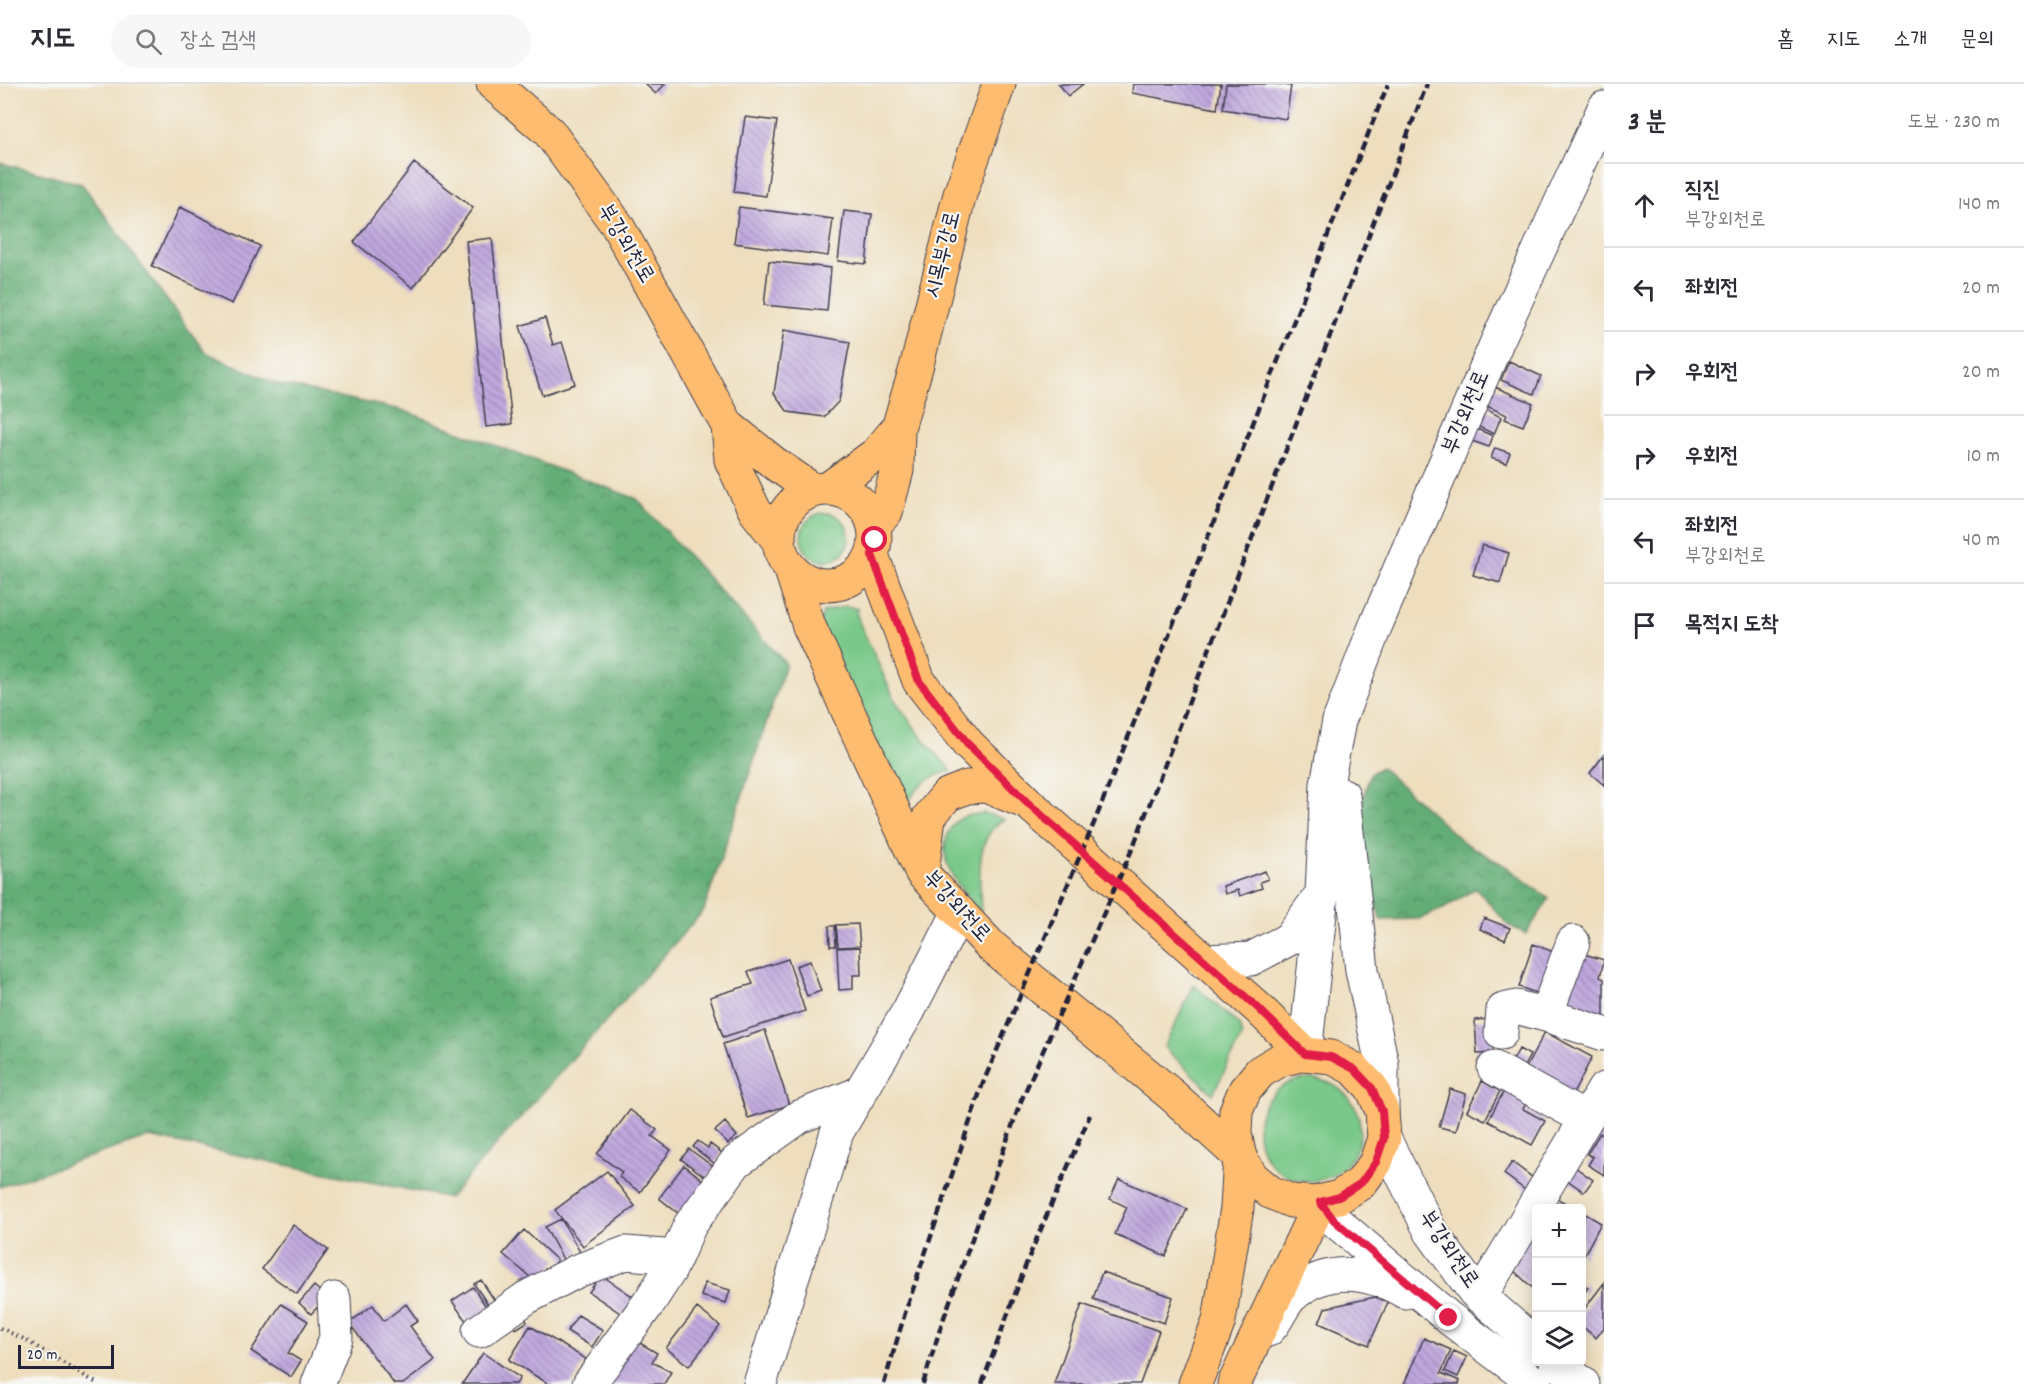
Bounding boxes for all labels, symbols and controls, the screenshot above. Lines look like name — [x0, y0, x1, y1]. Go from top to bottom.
search box — [111, 14, 531, 68]
text: 지도 — [30, 21, 75, 61]
icon: search — [132, 25, 165, 58]
text: 장소 검색 — [180, 26, 256, 57]
text: 홈 — [1777, 26, 1794, 56]
text: 지도 — [1827, 26, 1860, 56]
text: 소개 — [1893, 26, 1927, 56]
text: 문의 — [1960, 26, 1994, 56]
text: 3 분 — [1628, 105, 1666, 142]
text: 도보 · 230 m — [1907, 109, 2000, 137]
text: 직진 — [1685, 176, 1720, 207]
icon: ahead — [1628, 189, 1661, 222]
text: 140 m — [1958, 191, 2000, 219]
street label: 부강외천로 — [589, 198, 661, 290]
text: 부강외천로 — [1685, 207, 1765, 235]
street label: 시목부강로 — [918, 208, 970, 302]
icon: left — [1628, 273, 1661, 306]
text: 좌회전 — [1685, 274, 1738, 305]
text: 20 m — [1962, 275, 2000, 303]
icon: right — [1628, 357, 1661, 390]
text: 우회전 — [1685, 358, 1738, 389]
text: 20 m — [1962, 359, 2000, 387]
street label: 부강외천로 — [1435, 366, 1499, 460]
icon: right — [1628, 441, 1661, 474]
text: 우회전 — [1685, 442, 1738, 473]
text: 10 m — [1966, 443, 2000, 471]
text: 좌회전 — [1685, 512, 1738, 543]
icon: left — [1628, 525, 1661, 558]
route start — [861, 526, 887, 552]
text: 40 m — [1962, 527, 2000, 555]
text: 부강외천로 — [1685, 543, 1765, 571]
icon: arrive — [1628, 609, 1661, 642]
text: 목적지 도착 — [1685, 610, 1779, 641]
street label: 부강외천로 — [915, 864, 997, 950]
map controls — [1532, 1204, 1586, 1366]
button: + — [1532, 1204, 1586, 1258]
street label: 부강외천로 — [1410, 1205, 1486, 1295]
button: − — [1532, 1258, 1586, 1312]
route end — [1435, 1304, 1461, 1330]
button: layers — [1532, 1312, 1586, 1366]
scale bar — [18, 1342, 114, 1370]
text: 20 m — [27, 1344, 57, 1367]

